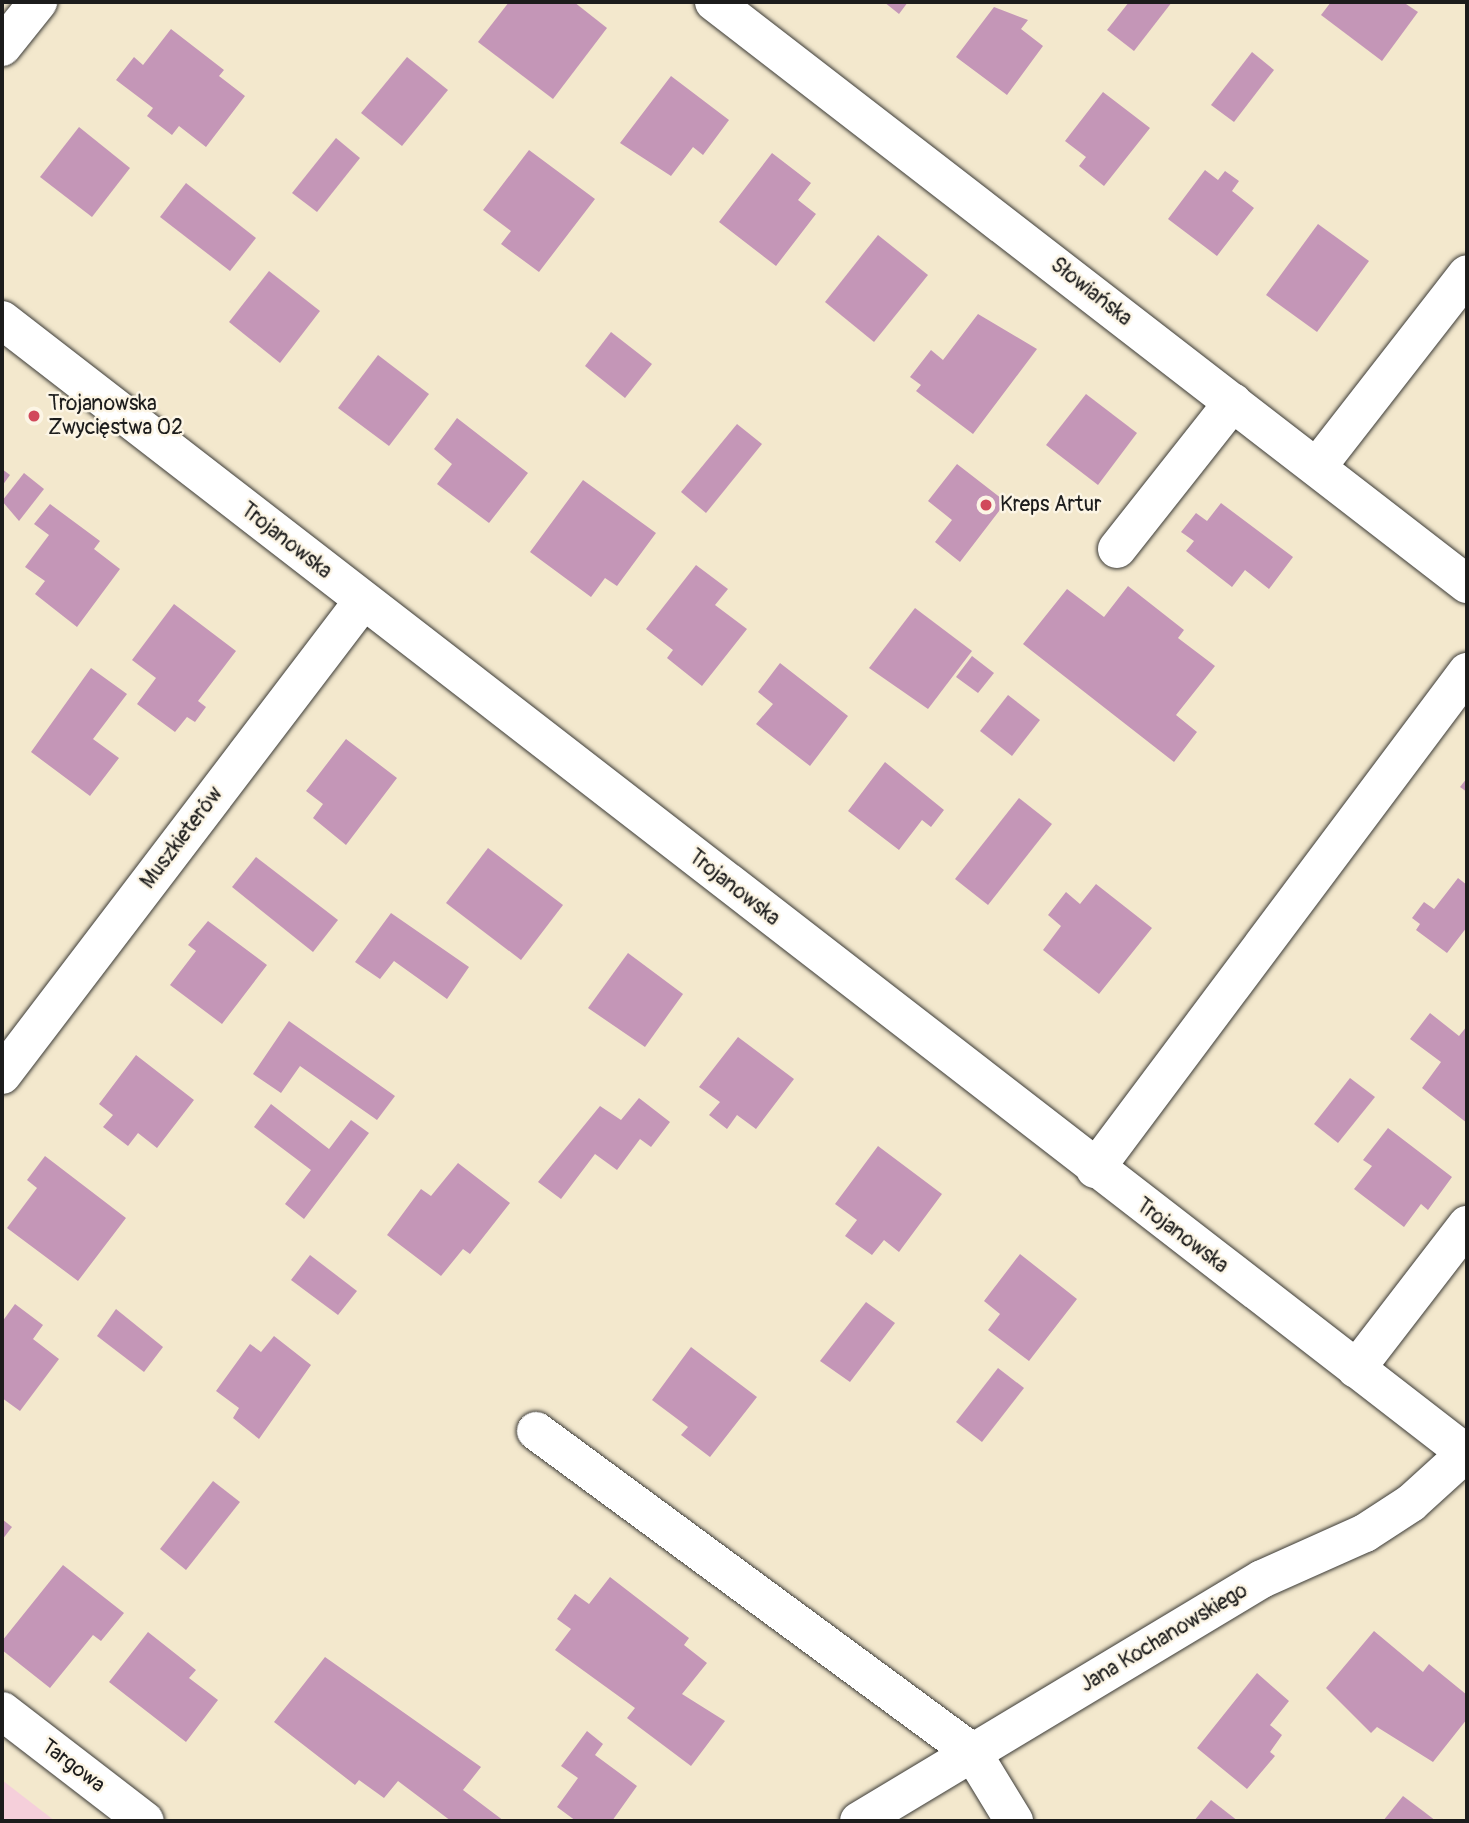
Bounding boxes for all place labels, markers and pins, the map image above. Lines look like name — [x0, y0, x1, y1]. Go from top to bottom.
place label: Trojanowska Zwycięstwa 02 — [48, 391, 183, 441]
marker: Trojanowska Zwycięstwa 02 — [26, 408, 42, 424]
place label: Kreps Artur — [1000, 492, 1102, 518]
marker: Kreps Artur — [978, 497, 994, 513]

